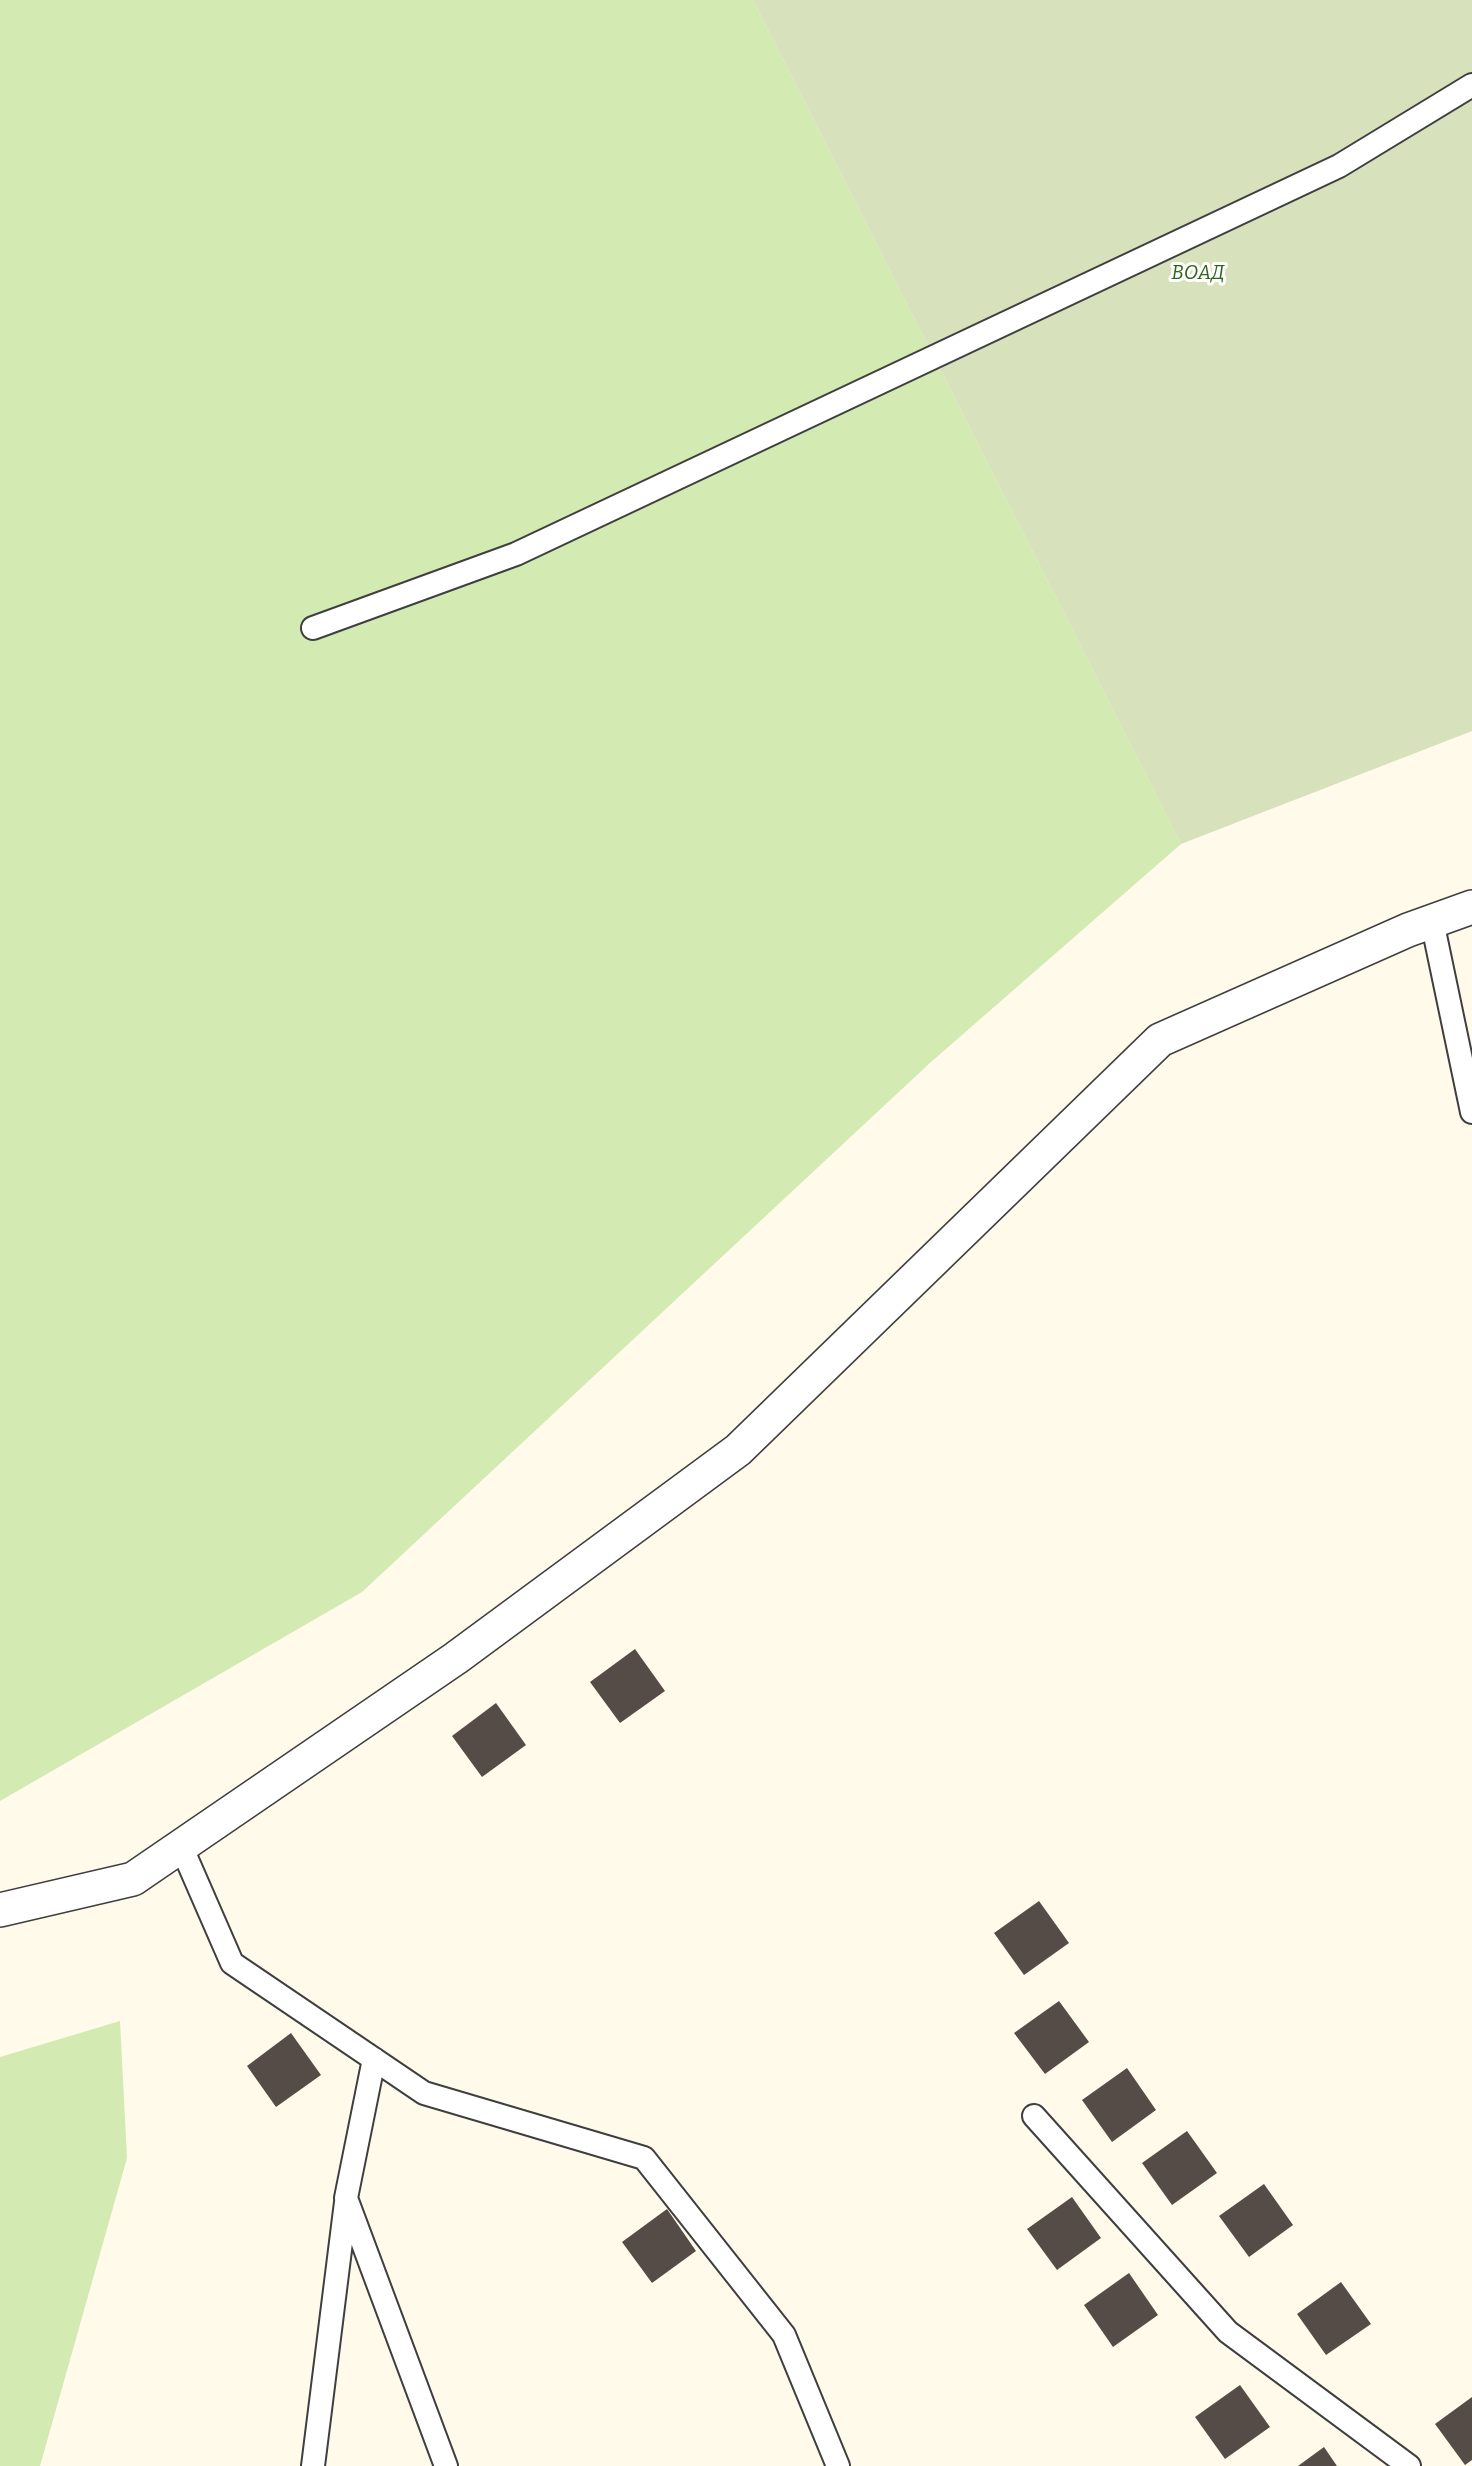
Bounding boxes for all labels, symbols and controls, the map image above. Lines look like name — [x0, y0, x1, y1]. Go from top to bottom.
park label: ВОАД — [1171, 261, 1225, 285]

